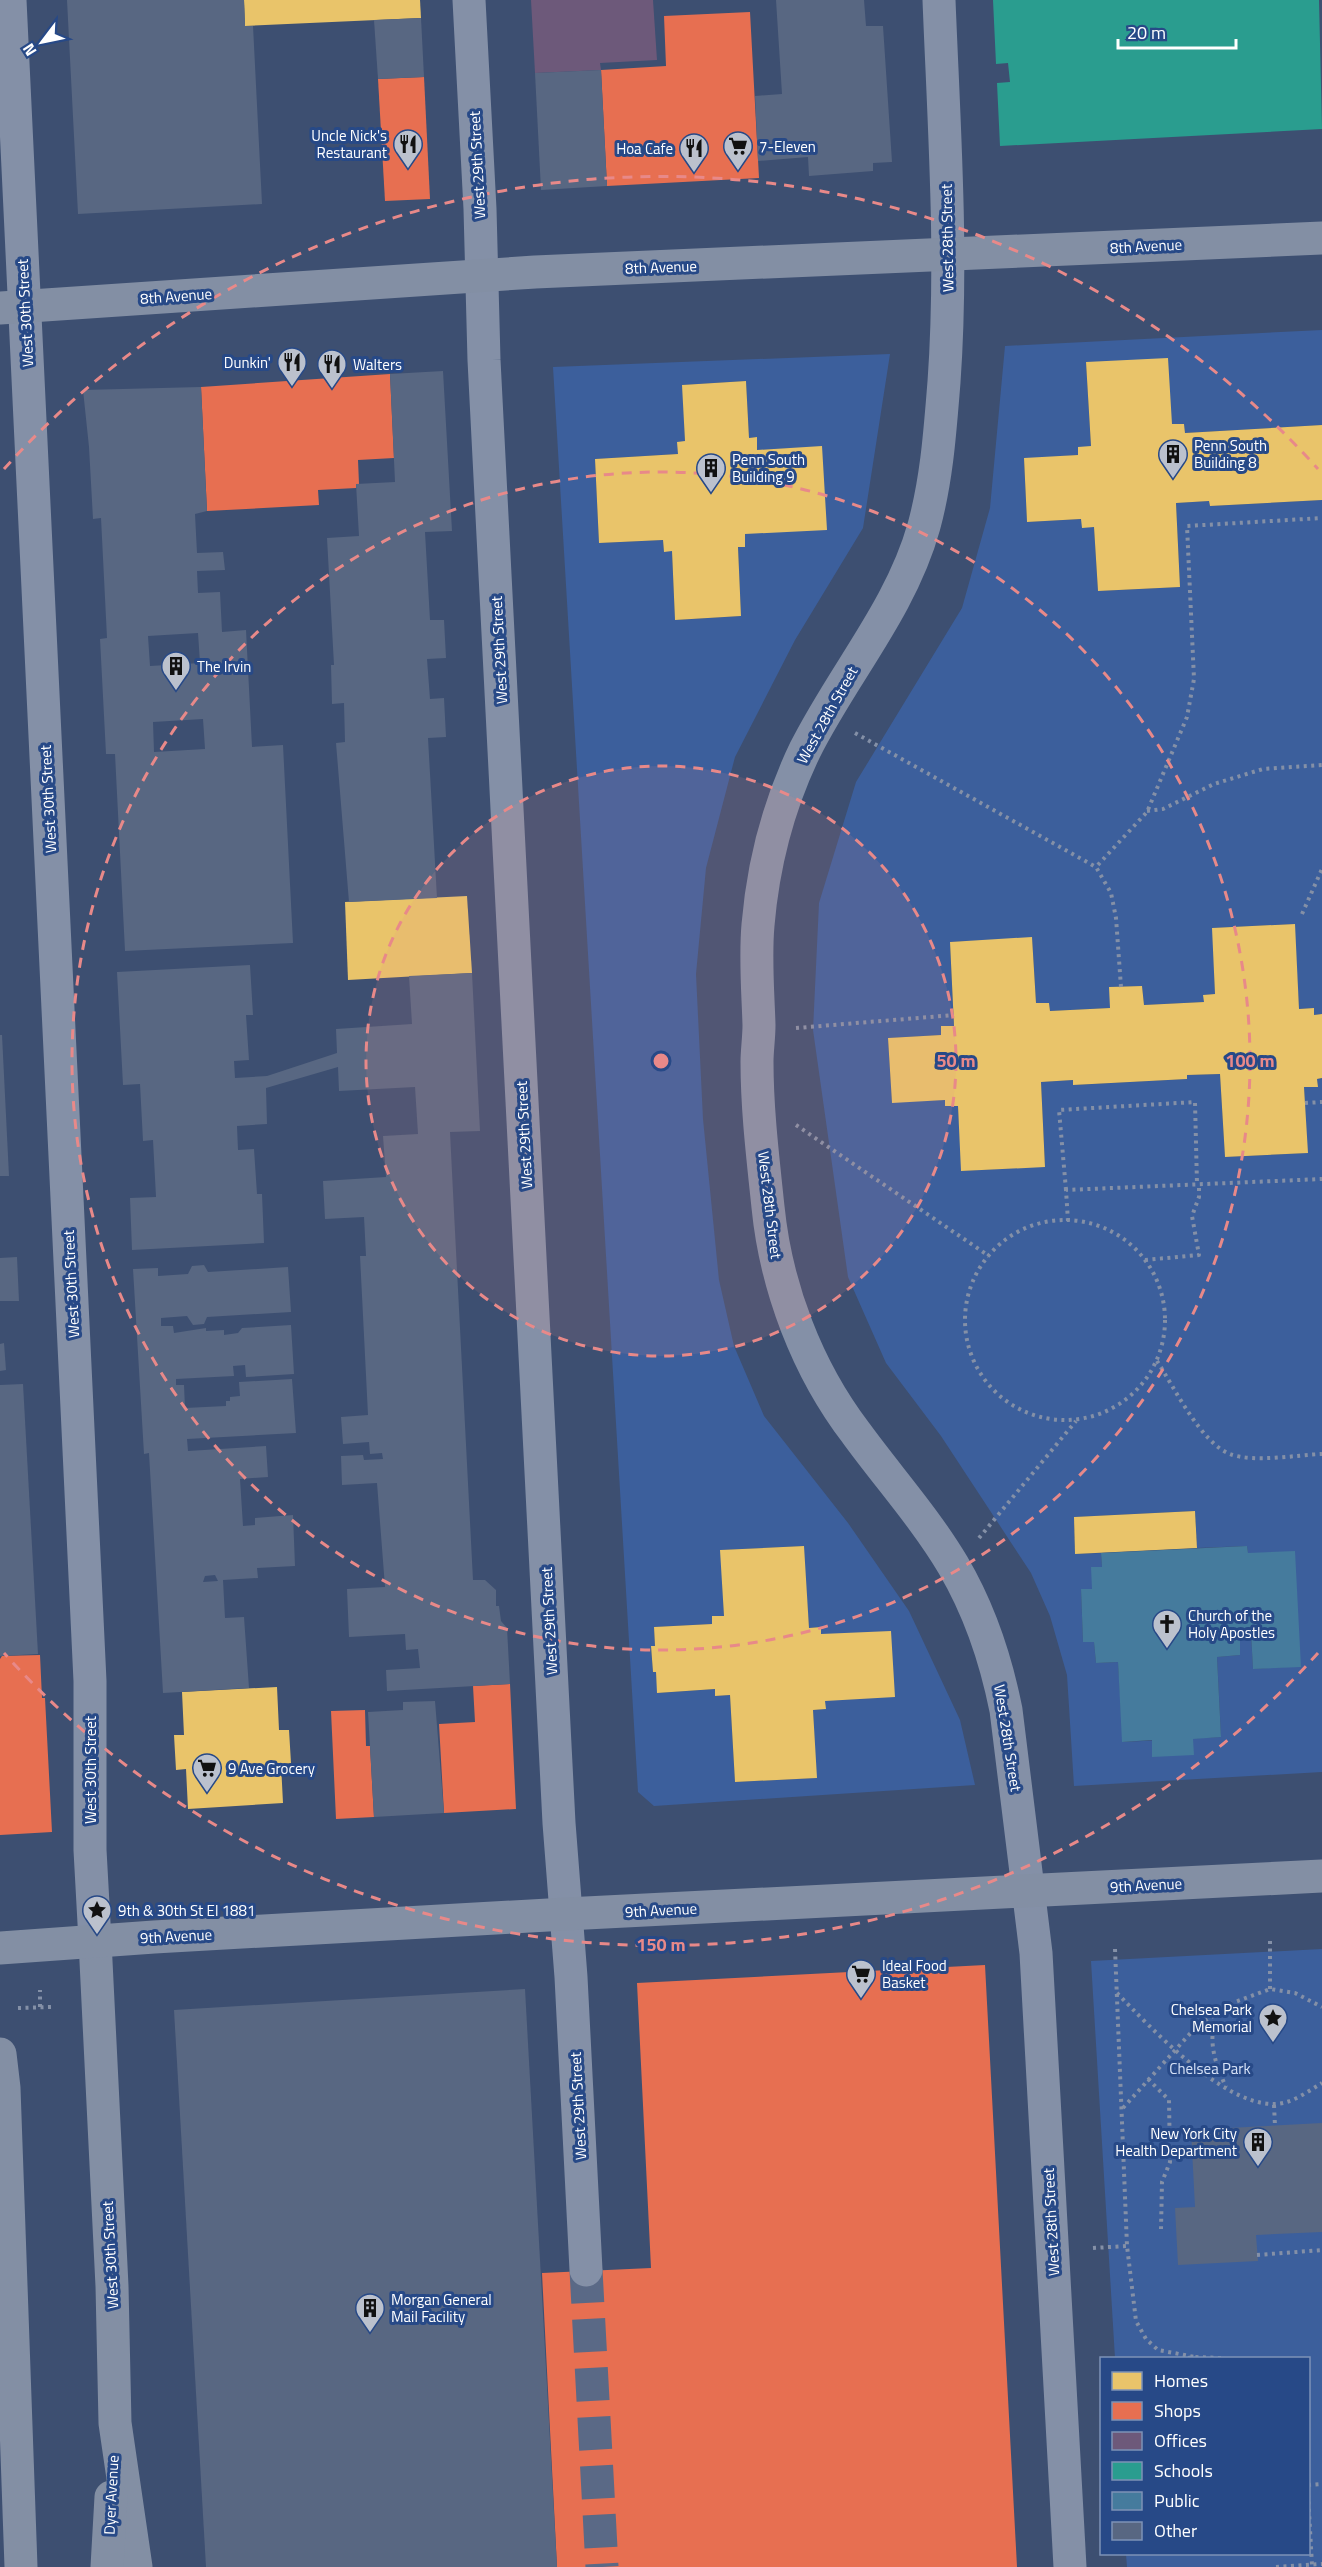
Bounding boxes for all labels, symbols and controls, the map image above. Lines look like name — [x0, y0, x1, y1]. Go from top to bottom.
north arrow — [12, 12, 72, 72]
scale bar — [1118, 12, 1236, 50]
text: 20 m — [1127, 19, 1166, 46]
text: N — [16, 39, 42, 61]
street label: West 29th Street — [463, 110, 491, 220]
place label: Uncle Nick's Restaurant — [311, 124, 388, 164]
restaurant icon: Uncle Nick's Restaurant — [392, 128, 424, 170]
supermarket icon: 7-Eleven — [722, 130, 754, 172]
restaurant icon: Hoa Cafe — [678, 132, 710, 174]
place label: 7-Eleven — [759, 135, 816, 158]
place label: Hoa Cafe — [616, 137, 673, 160]
street label: West 28th Street — [935, 183, 959, 292]
street label: 8th Avenue — [1109, 233, 1183, 259]
street label: 8th Avenue — [625, 254, 697, 280]
street label: West 30th Street — [11, 258, 39, 368]
street label: 8th Avenue — [139, 282, 213, 310]
restaurant icon: Dunkin' — [276, 346, 308, 388]
restaurant icon: Walters — [316, 348, 348, 390]
place label: Dunkin' — [224, 351, 271, 374]
place label: Walters — [353, 353, 402, 376]
place label: Penn South Building 8 — [1194, 434, 1267, 474]
building icon: Penn South Building 8 — [1157, 438, 1189, 480]
place label: Penn South Building 9 — [732, 448, 805, 488]
building icon: Penn South Building 9 — [695, 452, 727, 494]
street label: West 29th Street — [485, 595, 513, 705]
building icon: The Irvin — [160, 650, 192, 692]
place label: The Irvin — [197, 655, 251, 678]
street label: West 28th Street — [791, 661, 864, 768]
street label: West 30th Street — [34, 744, 62, 854]
text: 50 m — [936, 1047, 976, 1074]
text: 100 m — [1225, 1047, 1275, 1074]
centre of rings — [651, 1051, 671, 1071]
street label: West 29th Street — [510, 1080, 538, 1190]
street label: West 28th Street — [752, 1150, 788, 1261]
street label: West 30th Street — [57, 1229, 85, 1339]
street label: West 29th Street — [535, 1566, 563, 1676]
place label: Church of the Holy Apostles — [1188, 1604, 1275, 1644]
church icon: Church of the Holy Apostles — [1151, 1608, 1183, 1650]
street label: West 28th Street — [988, 1683, 1028, 1794]
street label: West 30th Street — [79, 1715, 102, 1824]
supermarket icon: 9 Ave Grocery — [191, 1752, 223, 1794]
place label: 9 Ave Grocery — [228, 1757, 315, 1780]
street label: 9th Avenue — [1109, 1872, 1183, 1898]
place icon: 9th & 30th St El 1881 — [81, 1894, 113, 1936]
street label: 9th Avenue — [624, 1897, 698, 1923]
place label: 9th & 30th St El 1881 — [118, 1899, 255, 1922]
street label: 9th Avenue — [139, 1923, 213, 1949]
text: 150 m — [636, 1931, 686, 1958]
place label: Ideal Food Basket — [882, 1954, 947, 1994]
supermarket icon: Ideal Food Basket — [845, 1958, 877, 2000]
place label: Chelsea Park Memorial — [1171, 1998, 1252, 2038]
place icon: Chelsea Park Memorial — [1257, 2002, 1289, 2044]
street label: West 29th Street — [564, 2051, 592, 2161]
park label: Chelsea Park — [1169, 2057, 1251, 2080]
place label: New York City Health Department — [1115, 2122, 1238, 2162]
building icon: New York City Health Department — [1242, 2126, 1274, 2168]
street label: West 28th Street — [1037, 2167, 1065, 2277]
street label: West 30th Street — [96, 2200, 124, 2310]
place label: Morgan General Mail Facility — [391, 2288, 492, 2328]
building icon: Morgan General Mail Facility — [354, 2292, 386, 2334]
legend — [1100, 2357, 1310, 2555]
text: Homes — [1154, 2367, 1208, 2394]
text: Shops — [1154, 2397, 1201, 2424]
text: Offices — [1154, 2427, 1207, 2454]
street label: Dyer Avenue — [97, 2455, 125, 2535]
text: Schools — [1154, 2457, 1213, 2484]
text: Public — [1154, 2487, 1200, 2514]
text: Other — [1154, 2517, 1197, 2544]

